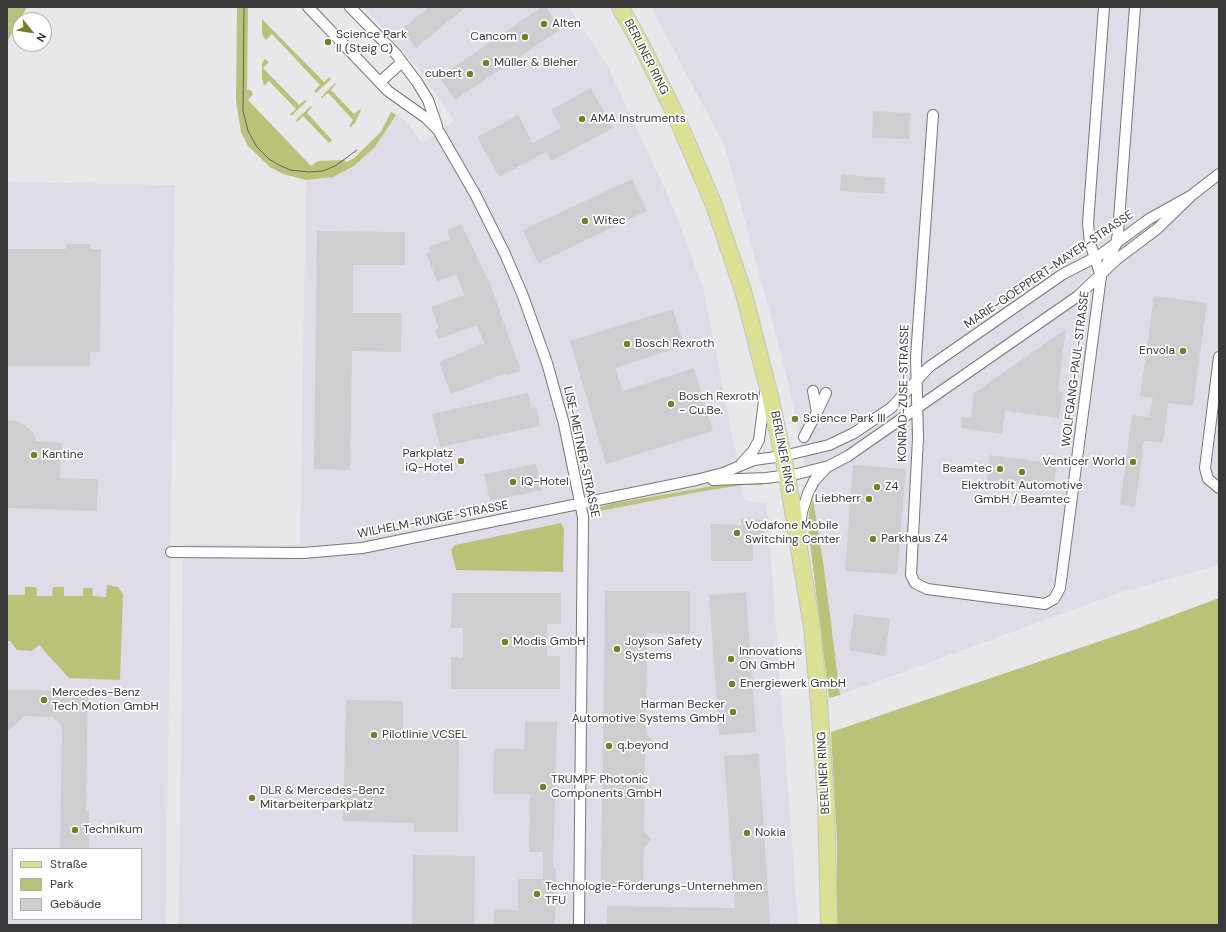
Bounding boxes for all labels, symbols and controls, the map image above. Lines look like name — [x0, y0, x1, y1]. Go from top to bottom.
north arrow — [12, 12, 52, 52]
place label: Alten — [552, 17, 581, 31]
street label: BERLINER RING — [621, 17, 671, 97]
marker: Alten — [539, 19, 549, 29]
place label: Science Park II (Steig C) — [336, 28, 407, 56]
place label: Cancom — [470, 30, 517, 44]
text: N — [33, 31, 50, 44]
marker: Cancom — [520, 32, 530, 42]
marker: Science Park II (Steig C) — [323, 37, 333, 47]
place label: Müller & Bleher — [494, 56, 578, 70]
marker: Müller & Bleher — [481, 58, 491, 68]
place label: cubert — [425, 67, 462, 81]
marker: cubert — [465, 69, 475, 79]
place label: AMA Instruments — [590, 112, 686, 126]
marker: AMA Instruments — [577, 114, 587, 124]
street label: MARIE-GOEPPERT-MAYER-STRASSE — [962, 208, 1136, 332]
place label: Witec — [593, 214, 626, 228]
marker: Witec — [580, 216, 590, 226]
street label: WOLFGANG-PAUL-STRASSE — [1059, 290, 1093, 448]
street label: KONRAD-ZUSE-STRASSE — [896, 324, 912, 462]
place label: Bosch Rexroth — [635, 337, 714, 351]
marker: Bosch Rexroth — [622, 339, 632, 349]
place label: Envola — [1139, 344, 1175, 358]
marker: Envola — [1178, 346, 1188, 356]
street label: LISE-MEITNER-STRASSE — [560, 385, 602, 519]
place label: Bosch Rexroth - Cu.Be. — [679, 390, 758, 418]
marker: Bosch Rexroth - Cu.Be. — [666, 399, 676, 409]
street label: BERLINER RING — [767, 410, 797, 494]
place label: Science Park III — [803, 412, 886, 426]
marker: Science Park III — [790, 414, 800, 424]
place label: Parkplatz iQ-Hotel — [403, 447, 453, 475]
place label: Kantine — [42, 448, 83, 462]
marker: Kantine — [29, 450, 39, 460]
place label: Venticer World — [1042, 455, 1125, 469]
marker: Parkplatz iQ-Hotel — [456, 456, 466, 466]
marker: Venticer World — [1128, 457, 1138, 467]
place label: Beamtec — [943, 462, 992, 476]
marker: Beamtec — [995, 464, 1005, 474]
marker: Elektrobit Automotive GmbH / Beamtec — [1017, 467, 1027, 477]
place label: iQ-Hotel — [521, 475, 569, 489]
marker: iQ-Hotel — [508, 477, 518, 487]
place label: Elektrobit Automotive GmbH / Beamtec — [962, 479, 1082, 507]
place label: Z4 — [885, 480, 898, 494]
marker: Z4 — [872, 482, 882, 492]
place label: Liebherr — [815, 492, 861, 506]
marker: Liebherr — [864, 494, 874, 504]
street label: WILHELM-RUNGE-STRASSE — [356, 498, 510, 542]
place label: Vodafone Mobile Switching Center — [745, 519, 840, 547]
marker: Vodafone Mobile Switching Center — [732, 528, 742, 538]
place label: Parkhaus Z4 — [881, 532, 948, 546]
marker: Parkhaus Z4 — [868, 534, 878, 544]
place label: Modis GmbH — [513, 635, 585, 649]
place label: Joyson Safety Systems — [625, 635, 703, 663]
marker: Modis GmbH — [500, 637, 510, 647]
marker: Joyson Safety Systems — [612, 644, 622, 654]
place label: Innovations ON GmbH — [739, 645, 802, 673]
marker: Innovations ON GmbH — [726, 654, 736, 664]
place label: Energiewerk GmbH — [740, 677, 846, 691]
marker: Energiewerk GmbH — [727, 679, 737, 689]
place label: Mercedes-Benz Tech Motion GmbH — [52, 686, 159, 714]
marker: Mercedes-Benz Tech Motion GmbH — [39, 695, 49, 705]
place label: Harman Becker Automotive Systems GmbH — [572, 698, 725, 726]
marker: Harman Becker Automotive Systems GmbH — [728, 707, 738, 717]
place label: Pilotlinie VCSEL — [382, 728, 468, 742]
marker: Pilotlinie VCSEL — [369, 730, 379, 740]
street label: BERLINER RING — [815, 731, 833, 815]
place label: q.beyond — [617, 739, 669, 753]
marker: q.beyond — [604, 741, 614, 751]
place label: TRUMPF Photonic Components GmbH — [551, 773, 662, 801]
marker: TRUMPF Photonic Components GmbH — [538, 782, 548, 792]
place label: DLR & Mercedes-Benz Mitarbeiterparkplatz — [260, 784, 385, 812]
marker: DLR & Mercedes-Benz Mitarbeiterparkplatz — [247, 793, 257, 803]
place label: Technikum — [83, 823, 143, 837]
marker: Technikum — [70, 825, 80, 835]
place label: Nokia — [755, 826, 786, 840]
marker: Nokia — [742, 828, 752, 838]
legend — [12, 848, 142, 920]
text: Straße — [50, 856, 87, 872]
text: Park — [50, 876, 74, 892]
place label: Technologie-Förderungs-Unternehmen TFU — [545, 880, 762, 908]
marker: Technologie-Förderungs-Unternehmen TFU — [532, 889, 542, 899]
text: Gebäude — [50, 896, 101, 912]

